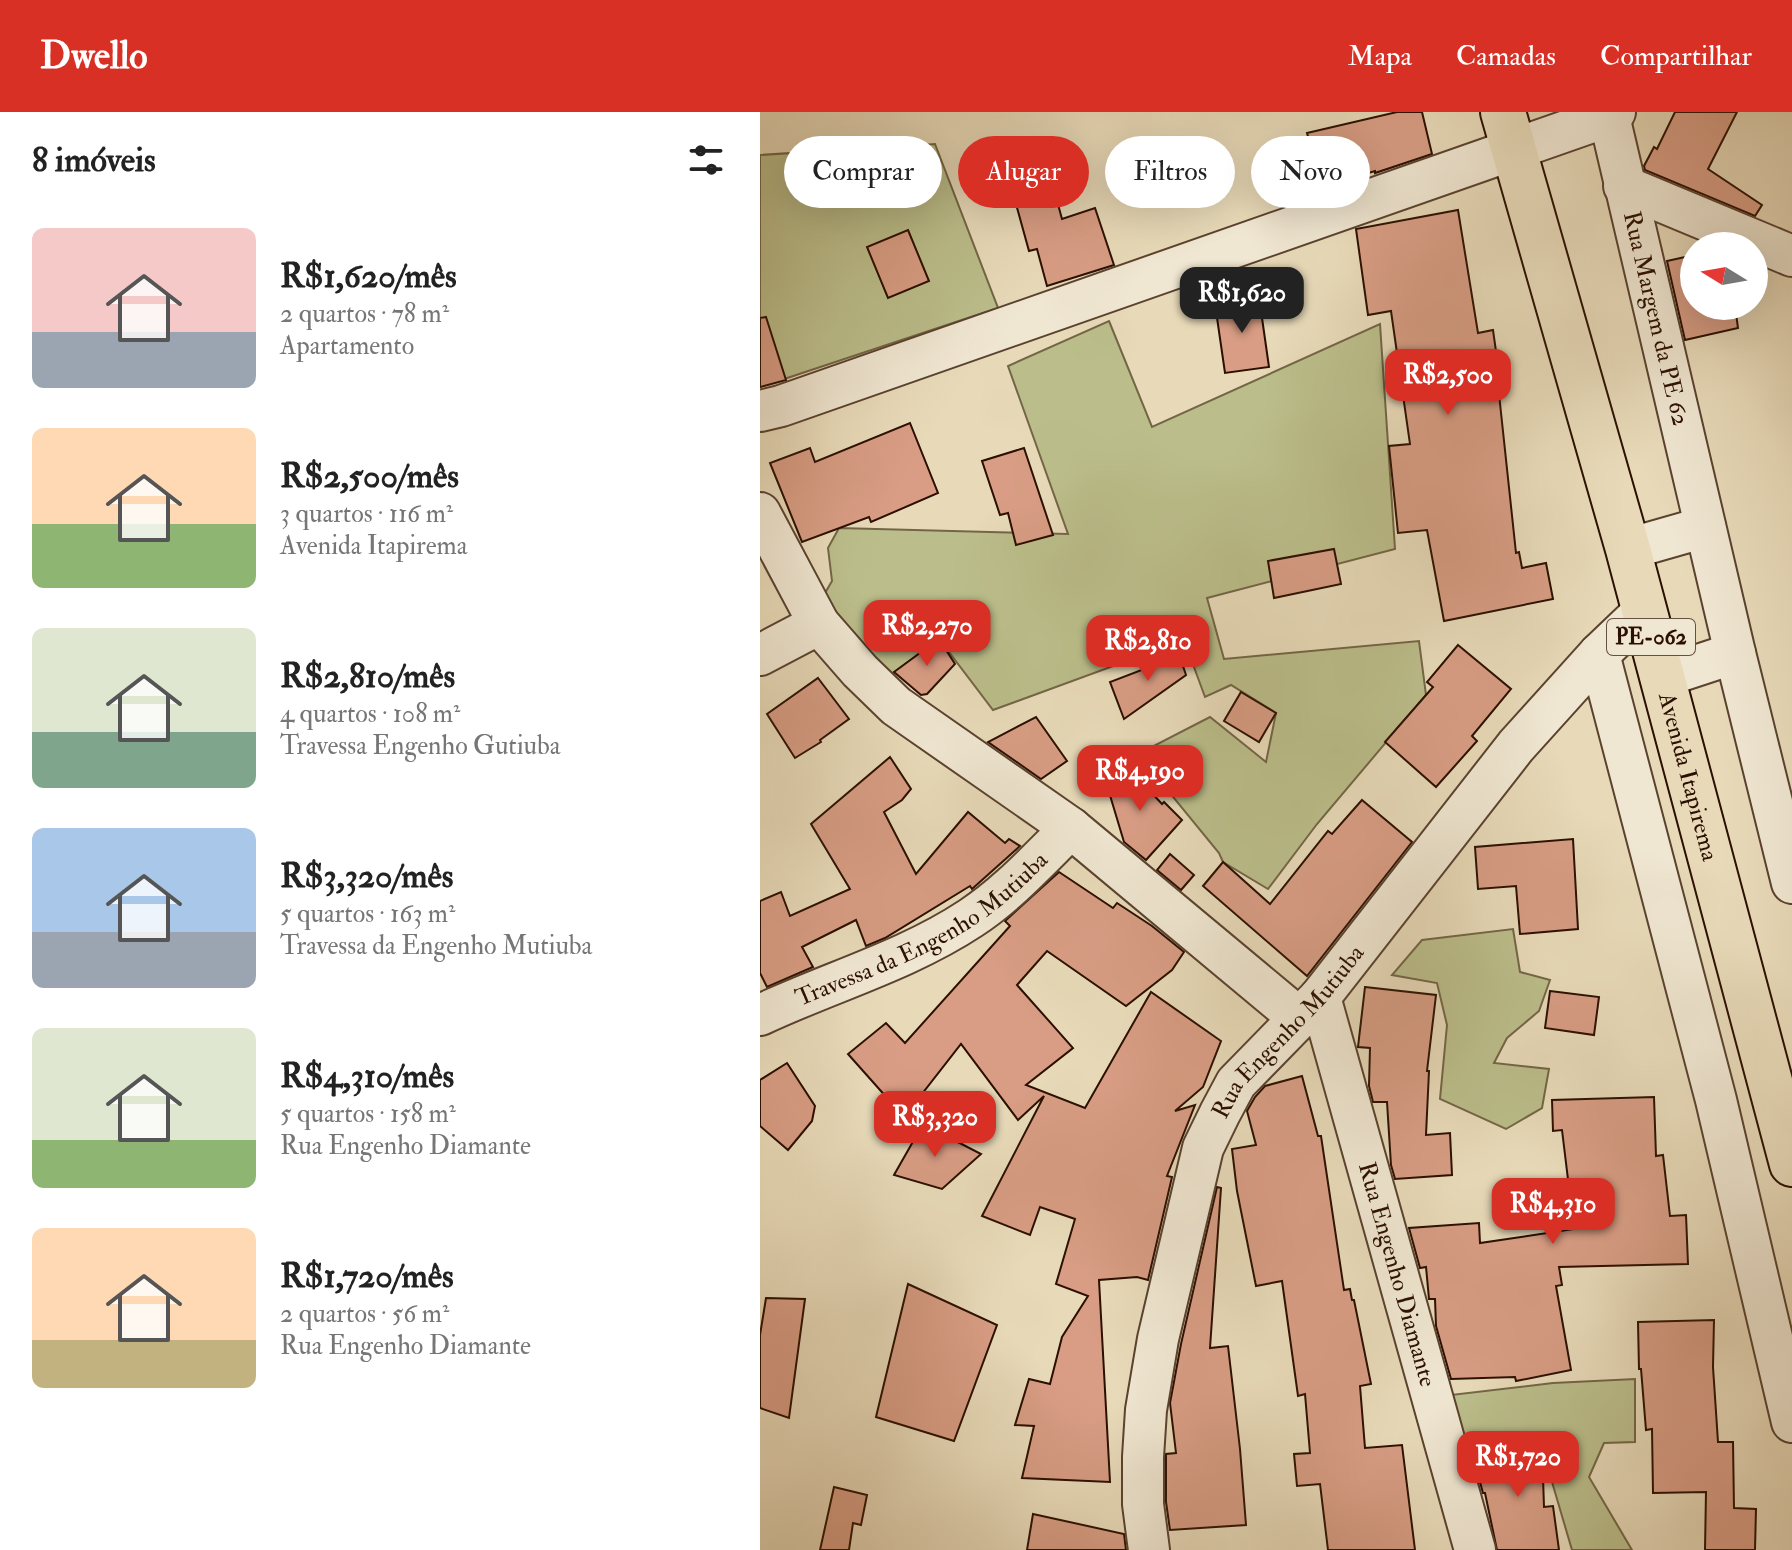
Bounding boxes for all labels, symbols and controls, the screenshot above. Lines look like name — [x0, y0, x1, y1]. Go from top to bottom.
text: Dwello — [40, 32, 148, 80]
text: Mapa — [1348, 39, 1412, 74]
text: Camadas — [1456, 39, 1556, 74]
text: Compartilhar — [1600, 39, 1752, 74]
chip: Comprar — [784, 136, 942, 208]
chip: Alugar — [958, 136, 1089, 208]
chip: Filtros — [1105, 136, 1235, 208]
chip: Novo — [1251, 136, 1370, 208]
icon: filters — [684, 138, 728, 182]
text: 8 imóveis — [32, 139, 156, 182]
street label: Rua Margem da PE 62 — [1616, 208, 1697, 429]
north arrow — [1680, 232, 1768, 320]
map controls — [1680, 232, 1768, 320]
text: R$1,620/mês — [280, 255, 457, 298]
icon: home — [96, 260, 192, 356]
pin: R$1,620 — [1168, 267, 1316, 335]
text: R$1,620 — [1198, 277, 1286, 309]
text: 2 quartos · 78 m² — [280, 298, 449, 330]
text: Apartamento — [280, 330, 414, 362]
pin: R$2,500 — [1374, 349, 1522, 417]
text: R$2,500 — [1403, 359, 1493, 391]
text: R$2,500/mês — [280, 455, 459, 498]
icon: home — [96, 460, 192, 556]
text: 3 quartos · 116 m² — [280, 498, 453, 530]
text: Avenida Itapirema — [280, 530, 467, 562]
pin: R$2,270 — [853, 600, 1001, 668]
text: R$2,270 — [882, 610, 972, 642]
pin: R$2,810 — [1074, 615, 1222, 683]
road number: PE-062 — [1607, 619, 1695, 655]
text: R$2,810 — [1104, 625, 1192, 657]
text: R$2,810/mês — [280, 655, 455, 698]
icon: home — [96, 660, 192, 756]
street label: Avenida Itapirema — [1651, 688, 1726, 865]
text: 4 quartos · 108 m² — [280, 698, 460, 730]
text: Travessa Engenho Gutiuba — [280, 730, 560, 762]
pin: R$4,190 — [1066, 745, 1214, 813]
text: R$4,190 — [1095, 755, 1185, 787]
street label: Travessa da Engenho Mutiuba — [791, 844, 1055, 1013]
text: R$3,320/mês — [280, 855, 453, 898]
icon: home — [96, 860, 192, 956]
text: 5 quartos · 163 m² — [280, 898, 455, 930]
text: Travessa da Engenho Mutiuba — [280, 930, 592, 962]
street label: Rua Engenho Mutiuba — [1204, 937, 1371, 1124]
text: R$4,310/mês — [280, 1055, 454, 1098]
icon: home — [96, 1060, 192, 1156]
pin: R$3,320 — [861, 1091, 1009, 1159]
text: 5 quartos · 158 m² — [280, 1098, 456, 1130]
text: R$3,320 — [892, 1101, 978, 1133]
text: Rua Engenho Diamante — [280, 1130, 531, 1162]
street label: Rua Engenho Diamante — [1352, 1159, 1444, 1390]
pin: R$4,310 — [1479, 1178, 1627, 1246]
text: R$4,310 — [1510, 1188, 1596, 1220]
text: R$1,720/mês — [280, 1255, 454, 1298]
icon: home — [96, 1260, 192, 1356]
text: 2 quartos · 56 m² — [280, 1298, 449, 1330]
text: Rua Engenho Diamante — [280, 1330, 531, 1362]
pin: R$1,720 — [1444, 1431, 1592, 1499]
text: R$1,720 — [1475, 1441, 1561, 1473]

